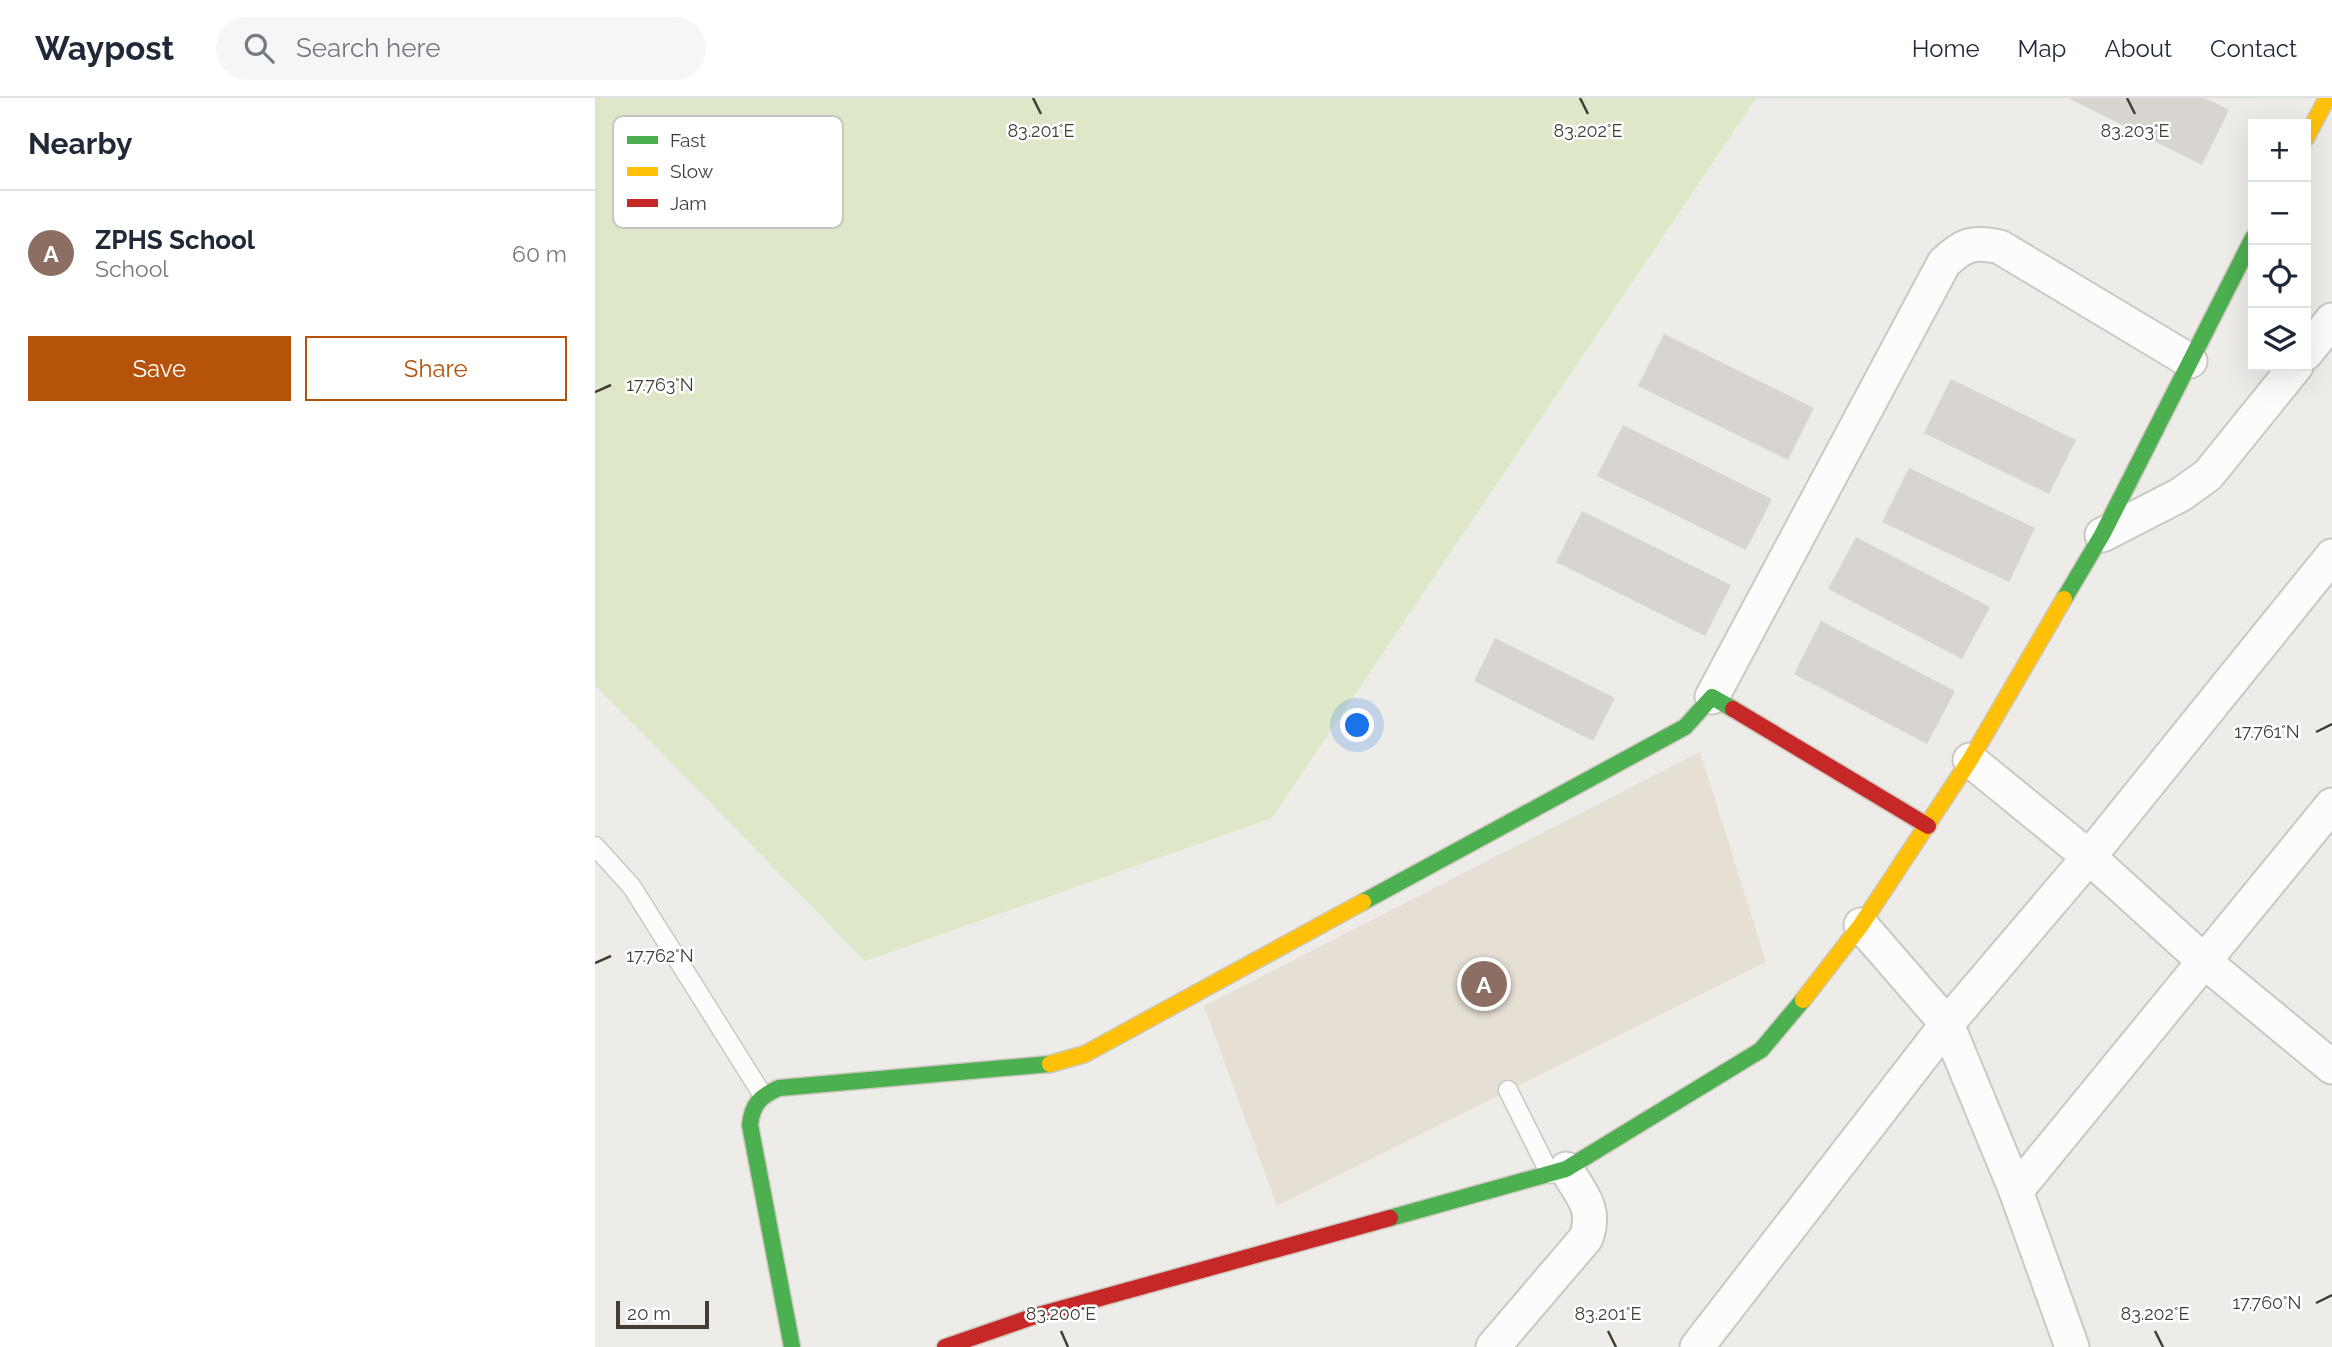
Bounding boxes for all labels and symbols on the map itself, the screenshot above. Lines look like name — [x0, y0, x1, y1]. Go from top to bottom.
legend — [613, 116, 843, 228]
text: 83.201°E — [1007, 120, 1075, 141]
text: 83.202°E — [1554, 120, 1623, 141]
text: 83.203°E — [2100, 120, 2170, 141]
text: Fast — [670, 129, 706, 151]
text: Slow — [670, 160, 714, 182]
text: Jam — [670, 192, 707, 214]
text: 17.763°N — [626, 374, 694, 395]
your location — [1340, 708, 1374, 742]
text: 17.761°N — [2234, 721, 2300, 742]
text: 17.762°N — [626, 945, 694, 966]
pin: A — [1461, 958, 1507, 1010]
text: 17.760°N — [2233, 1292, 2301, 1313]
scale bar — [616, 1298, 709, 1330]
text: 83.200°E — [1026, 1303, 1096, 1324]
text: 83.201°E — [1574, 1303, 1642, 1324]
text: 83.202°E — [2121, 1303, 2190, 1324]

